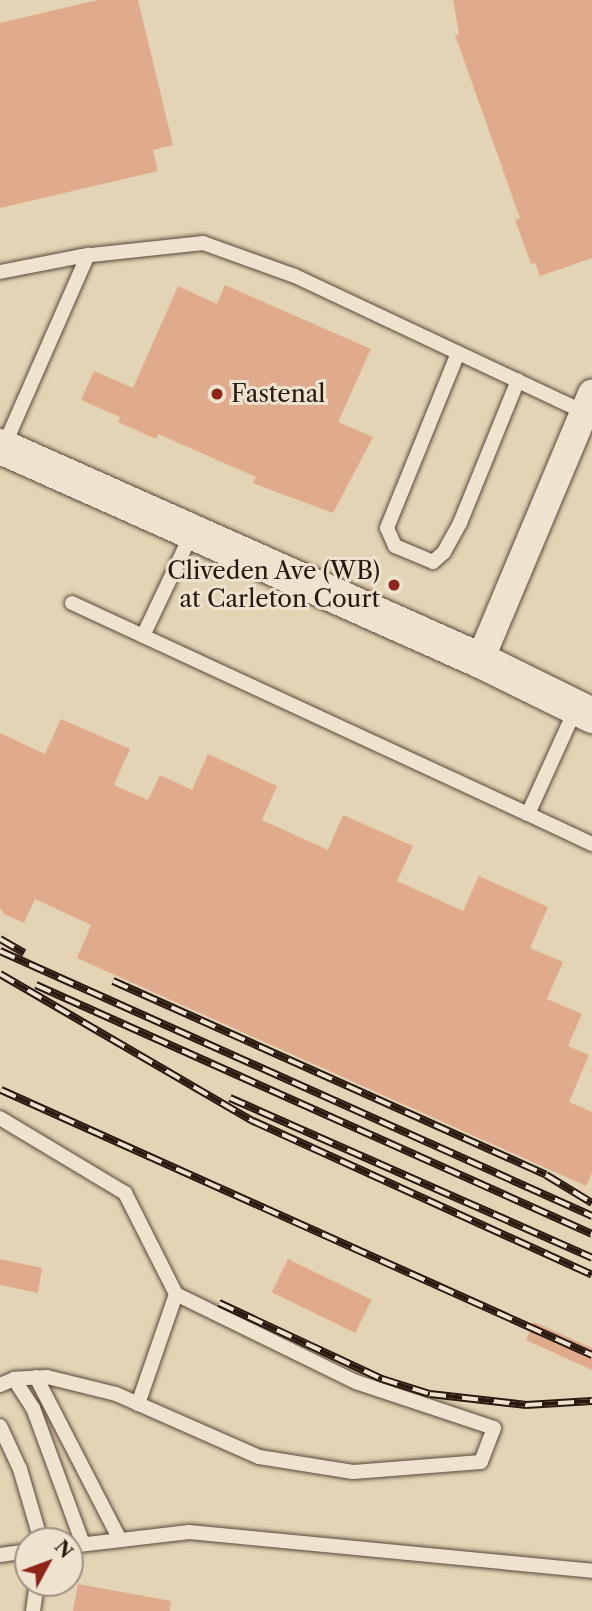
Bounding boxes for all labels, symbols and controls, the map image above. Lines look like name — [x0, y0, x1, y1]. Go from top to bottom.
place label: Fastenal — [231, 380, 325, 408]
marker: Fastenal — [209, 386, 225, 402]
place label: Cliveden Ave (WB) at Carleton Court — [166, 557, 380, 613]
marker: Cliveden Ave (WB) at Carleton Court — [386, 577, 402, 593]
north arrow — [14, 1527, 84, 1597]
text: N — [50, 1535, 78, 1563]

